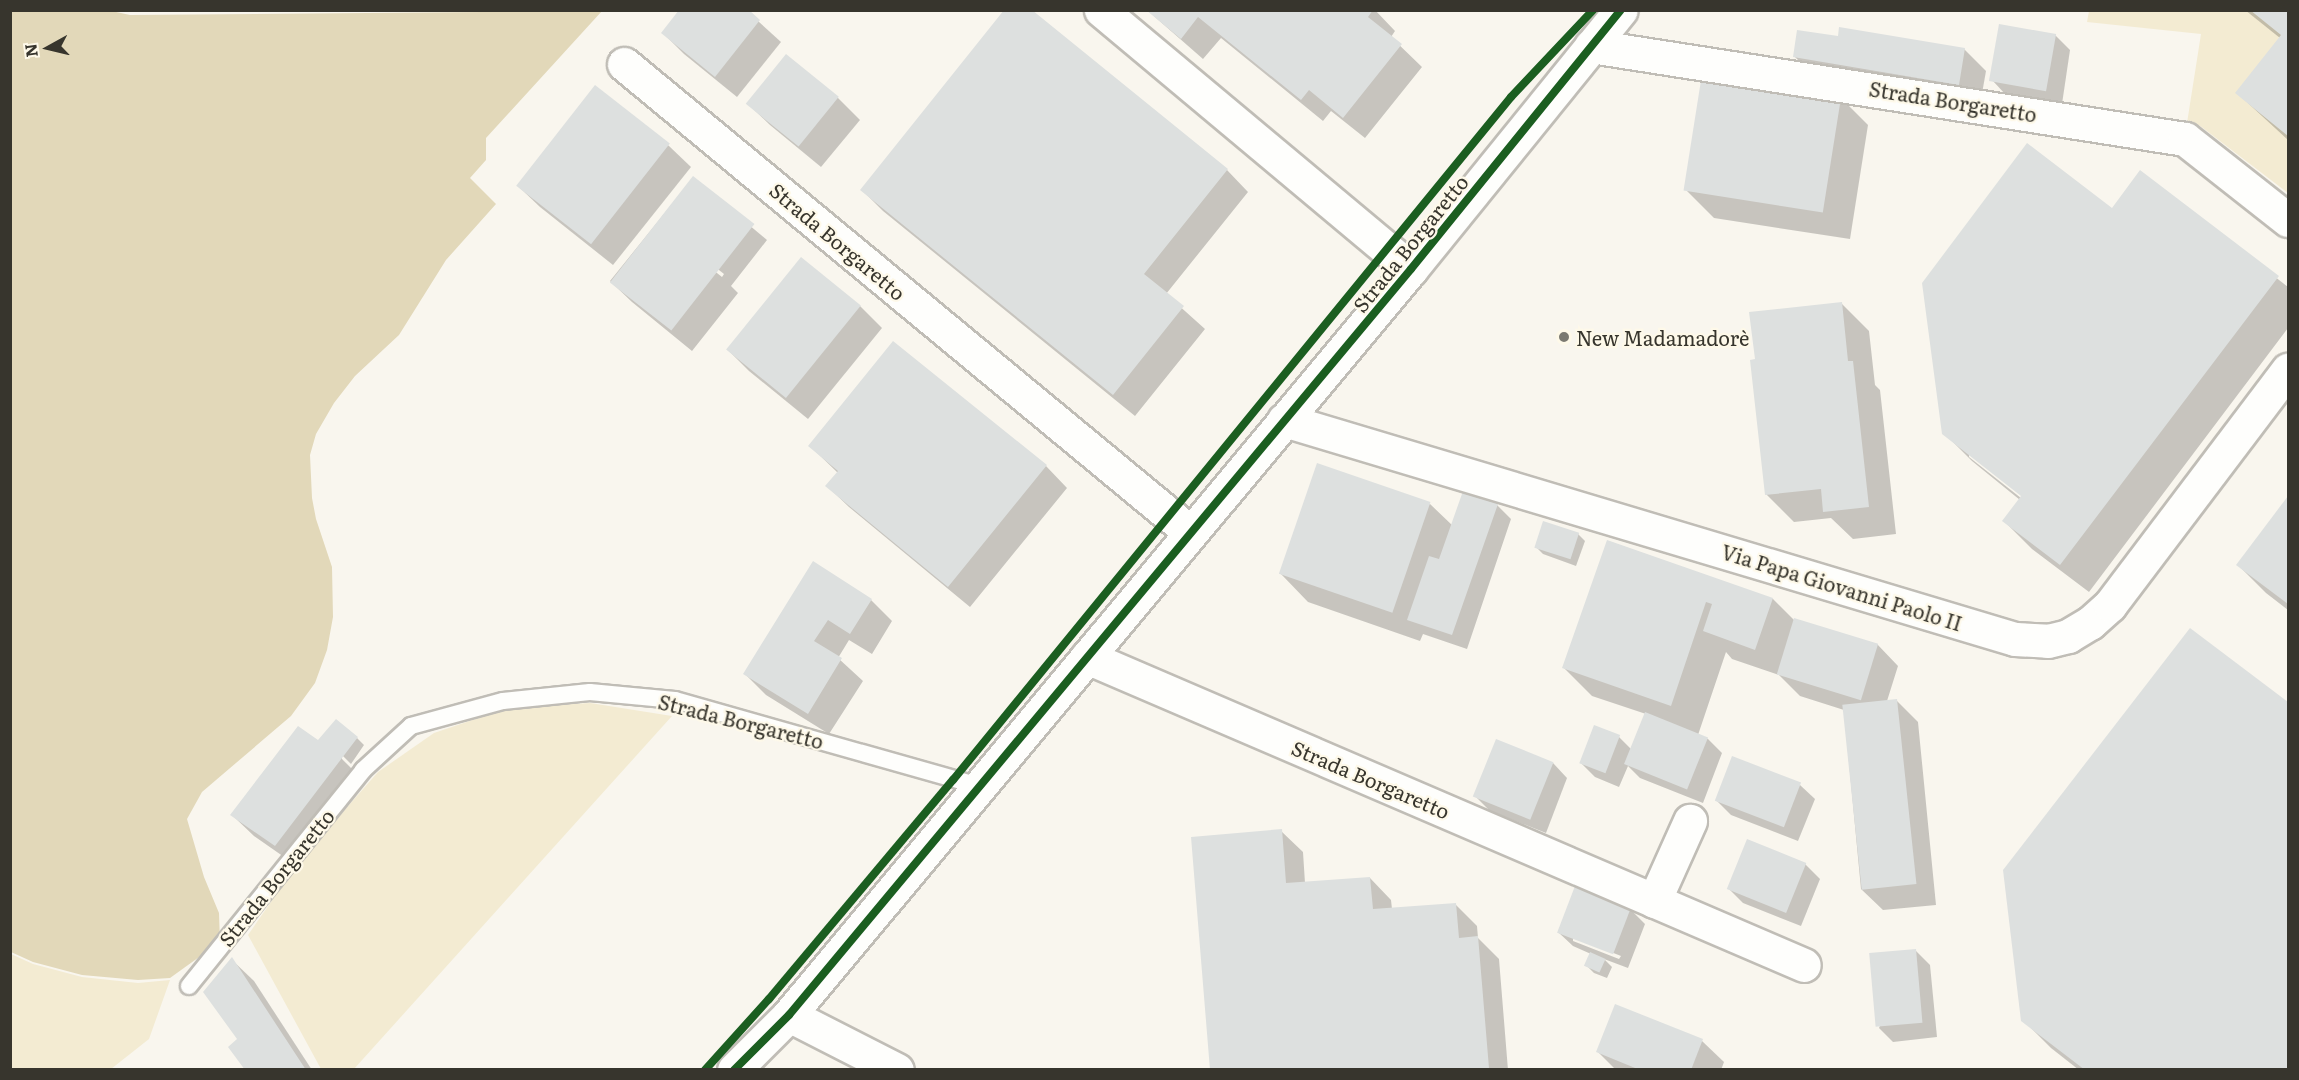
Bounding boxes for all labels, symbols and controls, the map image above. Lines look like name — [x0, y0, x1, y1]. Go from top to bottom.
north arrow — [18, 18, 78, 78]
text: N — [17, 42, 43, 59]
street label: Strada Borgaretto — [1867, 76, 2039, 126]
street label: Strada Borgaretto — [1347, 170, 1473, 316]
street label: Strada Borgaretto — [765, 177, 911, 305]
place label: New Madamadorè — [1576, 325, 1749, 349]
marker: New Madamadorè — [1557, 330, 1571, 344]
street label: Via Papa Giovanni Paolo II — [1719, 539, 1965, 635]
street label: Strada Borgaretto — [656, 689, 826, 753]
street label: Strada Borgaretto — [1288, 735, 1454, 823]
street label: Strada Borgaretto — [213, 804, 339, 950]

